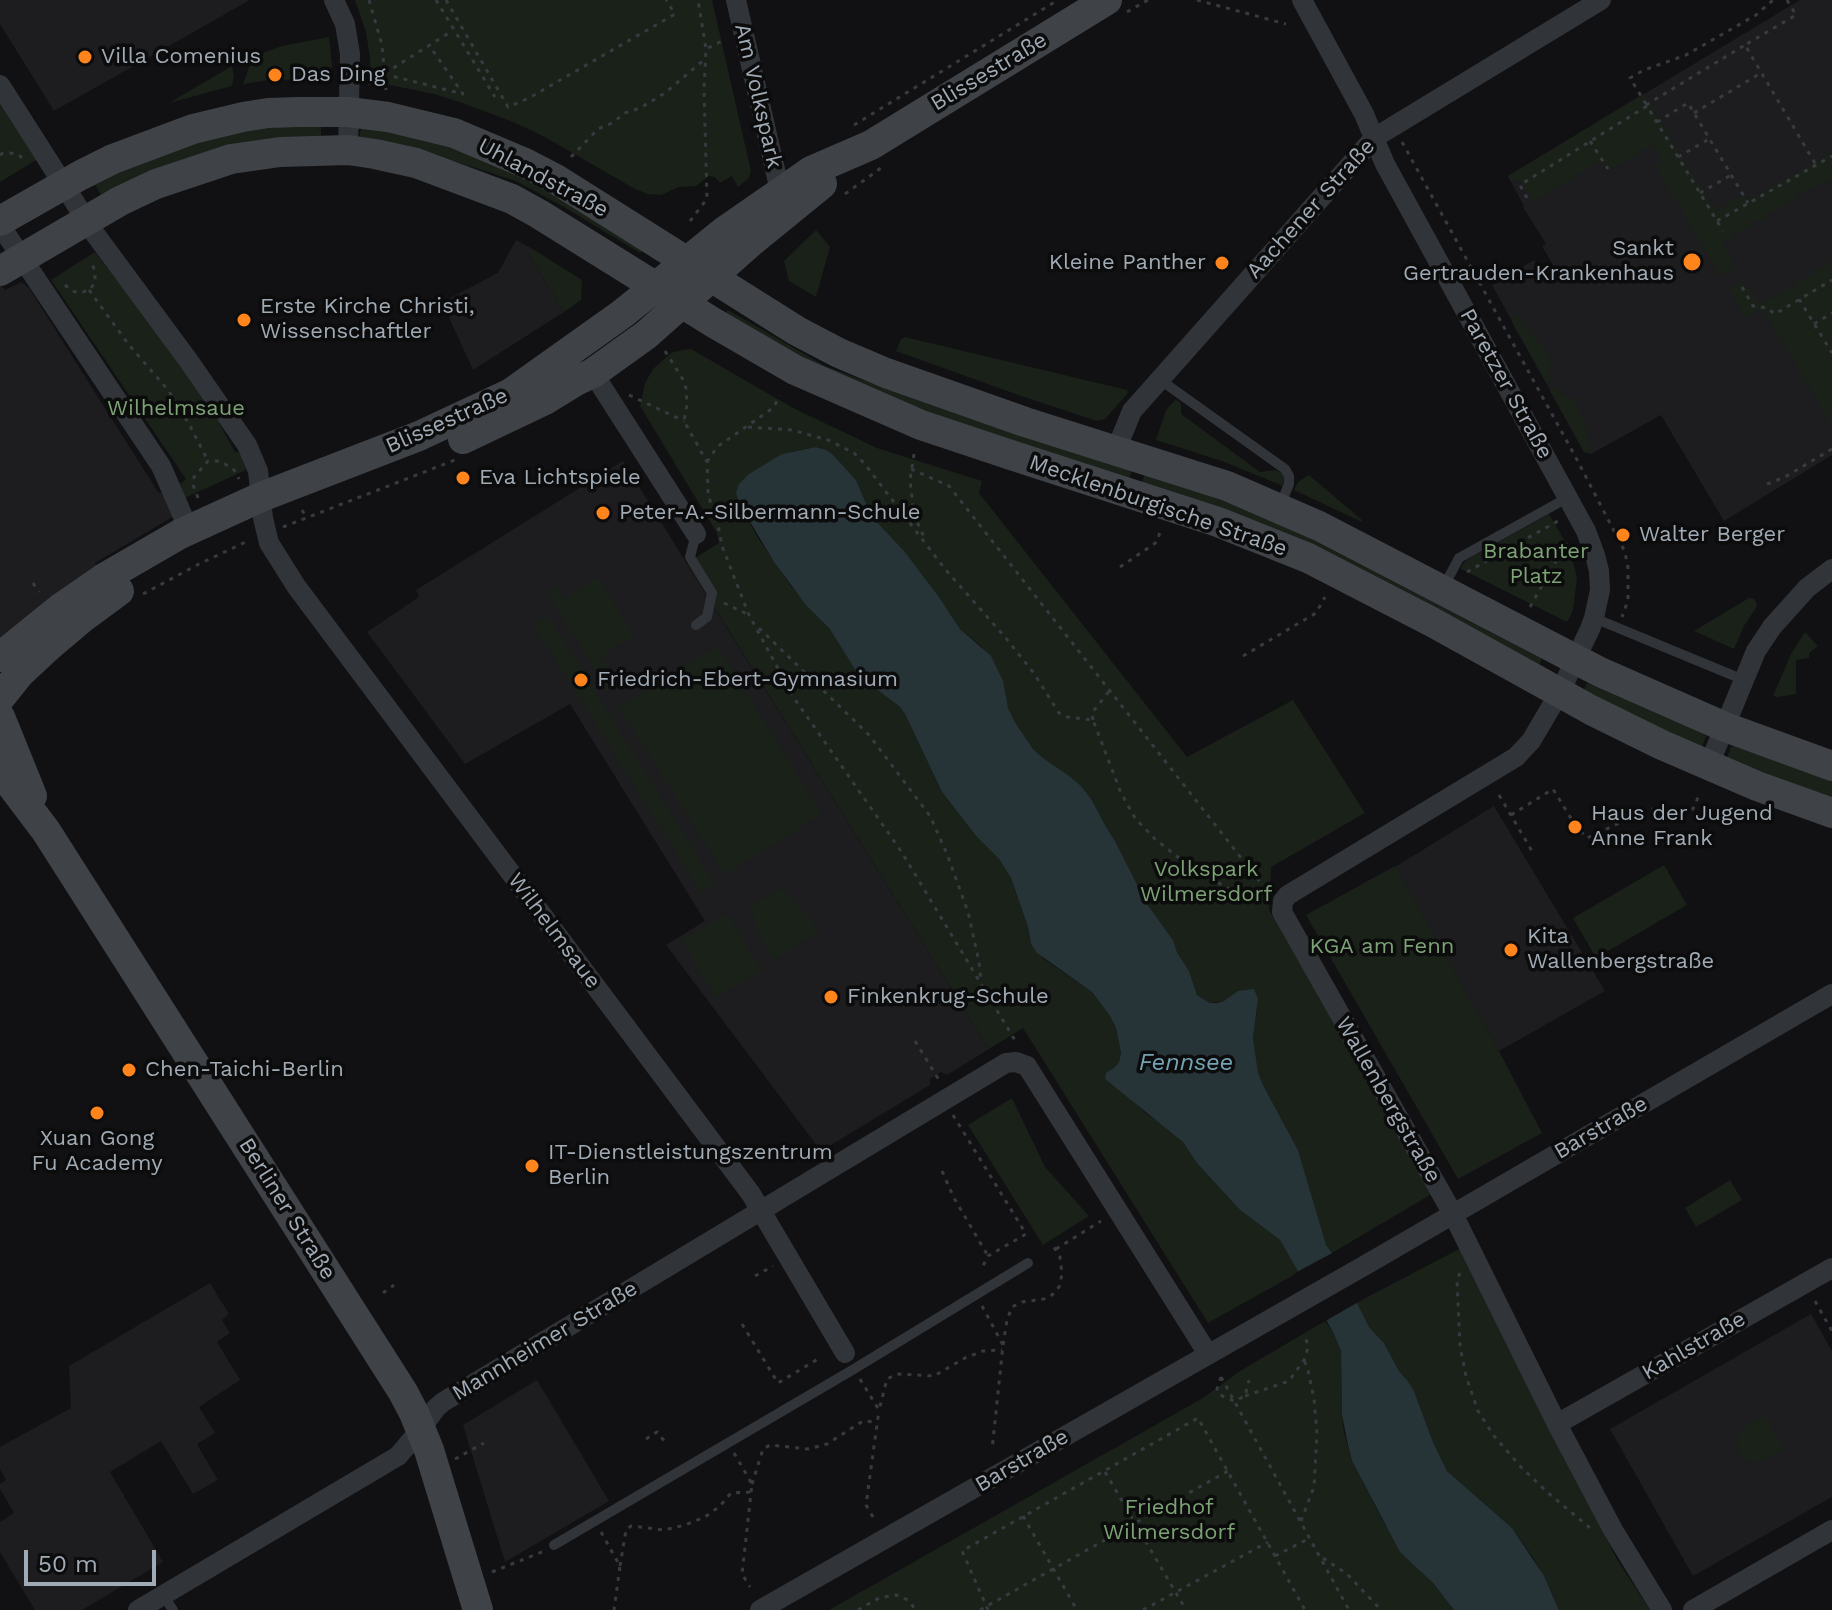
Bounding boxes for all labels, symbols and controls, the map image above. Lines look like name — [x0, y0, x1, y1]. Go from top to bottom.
street label: Am Volkspark — [729, 21, 787, 171]
street label: Blissestraße — [926, 27, 1052, 117]
place label: Villa Comenius — [101, 44, 261, 70]
marker: Villa Comenius — [76, 48, 94, 66]
place label: Das Ding — [291, 62, 385, 88]
marker: Das Ding — [266, 66, 284, 84]
street label: Uhlandstraße — [473, 133, 613, 223]
street label: Aachener Straße — [1241, 134, 1381, 284]
place label: Sankt Gertrauden-Krankenhaus — [1403, 236, 1674, 288]
place label: Kleine Panther — [1049, 250, 1206, 276]
marker: Sankt Gertrauden-Krankenhaus — [1681, 251, 1703, 273]
marker: Kleine Panther — [1213, 254, 1231, 272]
place label: Erste Kirche Christi, Wissenschaftler — [260, 294, 475, 346]
street label: Paretzer Straße — [1454, 304, 1558, 464]
marker: Erste Kirche Christi, Wissenschaftler — [235, 311, 253, 329]
street label: Blissestraße — [382, 382, 512, 460]
park label: Wilhelmsaue — [107, 396, 245, 422]
street label: Mecklenburgische Straße — [1026, 449, 1290, 563]
place label: Eva Lichtspiele — [479, 465, 641, 491]
marker: Eva Lichtspiele — [454, 469, 472, 487]
place label: Peter-A.-Silbermann-Schule — [619, 500, 920, 526]
marker: Peter-A.-Silbermann-Schule — [594, 504, 612, 522]
place label: Walter Berger — [1639, 522, 1785, 548]
marker: Walter Berger — [1614, 526, 1632, 544]
park label: Brabanter Platz — [1483, 539, 1589, 590]
place label: Friedrich-Ebert-Gymnasium — [597, 667, 898, 693]
marker: Friedrich-Ebert-Gymnasium — [572, 671, 590, 689]
place label: Haus der Jugend Anne Frank — [1591, 801, 1773, 852]
marker: Haus der Jugend Anne Frank — [1566, 818, 1584, 836]
park label: Volkspark Wilmersdorf — [1140, 857, 1272, 908]
street label: Wilhelmsaue — [502, 868, 606, 994]
place label: Kita Wallenbergstraße — [1527, 924, 1714, 976]
park label: KGA am Fenn — [1310, 934, 1454, 960]
marker: Kita Wallenbergstraße — [1502, 941, 1520, 959]
place label: Finkenkrug-Schule — [847, 984, 1049, 1010]
marker: Finkenkrug-Schule — [822, 988, 840, 1006]
street label: Wallenbergstraße — [1330, 1012, 1446, 1188]
water label: Fennsee — [1139, 1049, 1233, 1077]
place label: Chen-Taichi-Berlin — [145, 1057, 344, 1083]
marker: Chen-Taichi-Berlin — [120, 1061, 138, 1079]
street label: Barstraße — [1550, 1091, 1652, 1165]
marker: Xuan Gong Fu Academy — [88, 1104, 106, 1122]
place label: Xuan Gong Fu Academy — [31, 1126, 163, 1178]
street label: Berliner Straße — [233, 1133, 341, 1285]
place label: IT-Dienstleistungszentrum Berlin — [548, 1140, 833, 1192]
marker: IT-Dienstleistungszentrum Berlin — [523, 1157, 541, 1175]
street label: Mannheimer Straße — [448, 1275, 642, 1407]
street label: Kahlstraße — [1638, 1306, 1750, 1386]
street label: Barstraße — [971, 1424, 1073, 1498]
park label: Friedhof Wilmersdorf — [1103, 1495, 1235, 1546]
scale bar — [28, 1534, 160, 1584]
text: 50 m — [38, 1550, 98, 1578]

